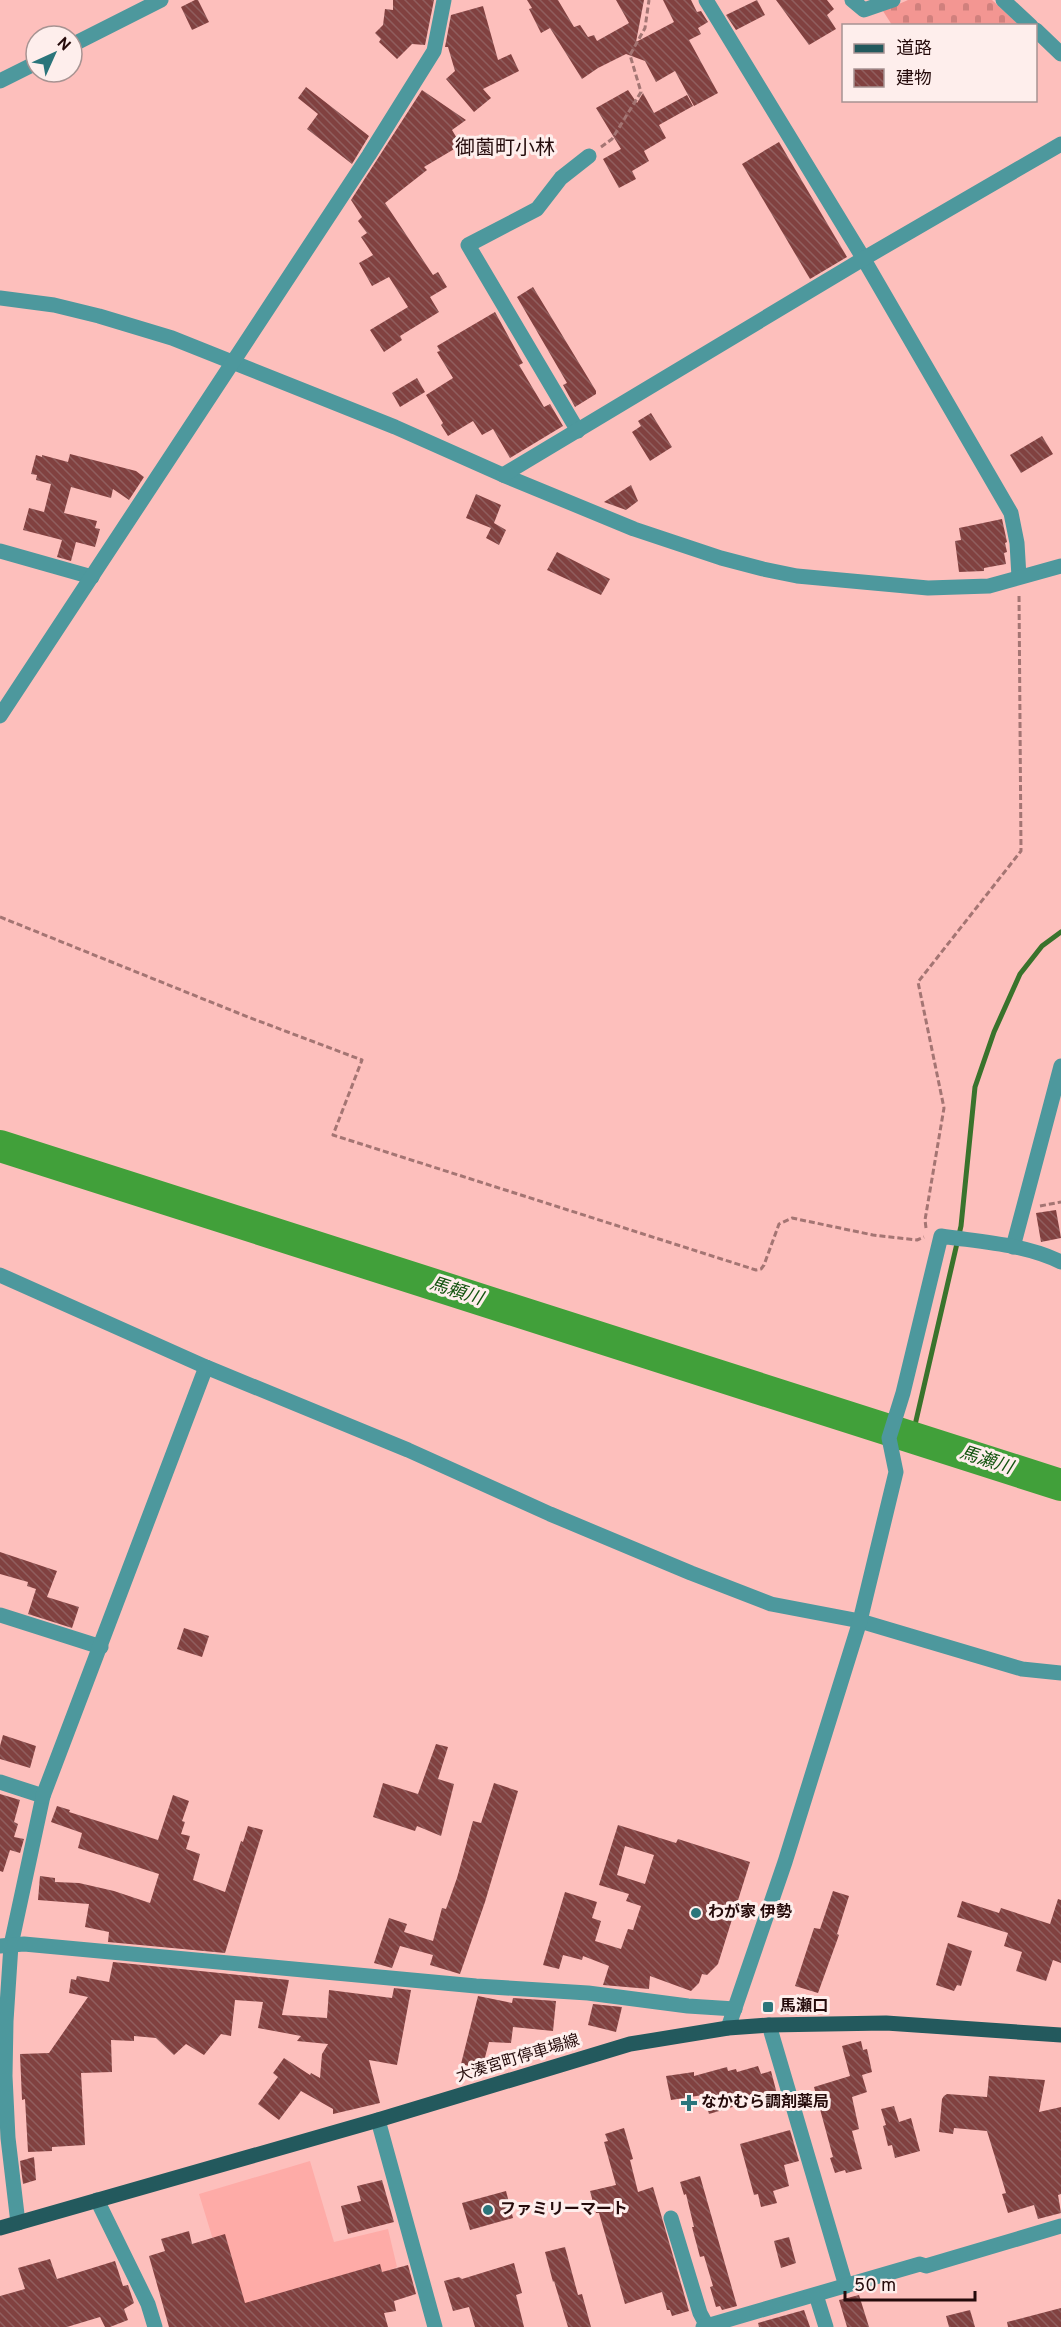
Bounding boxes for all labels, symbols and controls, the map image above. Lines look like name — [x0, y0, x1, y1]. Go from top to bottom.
north arrow — [24, 24, 84, 84]
legend — [842, 24, 1037, 102]
text: N — [52, 34, 74, 56]
text: 道路 — [896, 38, 932, 61]
text: 建物 — [896, 68, 932, 91]
district label: 御薗町小林 — [455, 136, 555, 162]
water label: 馬頼川 — [427, 1273, 487, 1312]
water label: 馬瀬川 — [957, 1442, 1017, 1481]
place label: わが家 伊勢 — [708, 1903, 792, 1923]
marker: わが家 伊勢 — [689, 1906, 703, 1920]
place label: 馬瀬口 — [780, 1997, 828, 2017]
marker: 馬瀬口 — [761, 2000, 775, 2014]
street label: 大湊宮町停車場線 — [454, 2031, 582, 2087]
place label: なかむら調剤薬局 — [701, 2093, 829, 2113]
marker: なかむら調剤薬局 — [682, 2096, 696, 2110]
place label: ファミリーマート — [500, 2200, 628, 2220]
marker: ファミリーマート — [481, 2203, 495, 2217]
scale bar — [845, 2264, 976, 2302]
text: 50 m — [854, 2275, 896, 2298]

